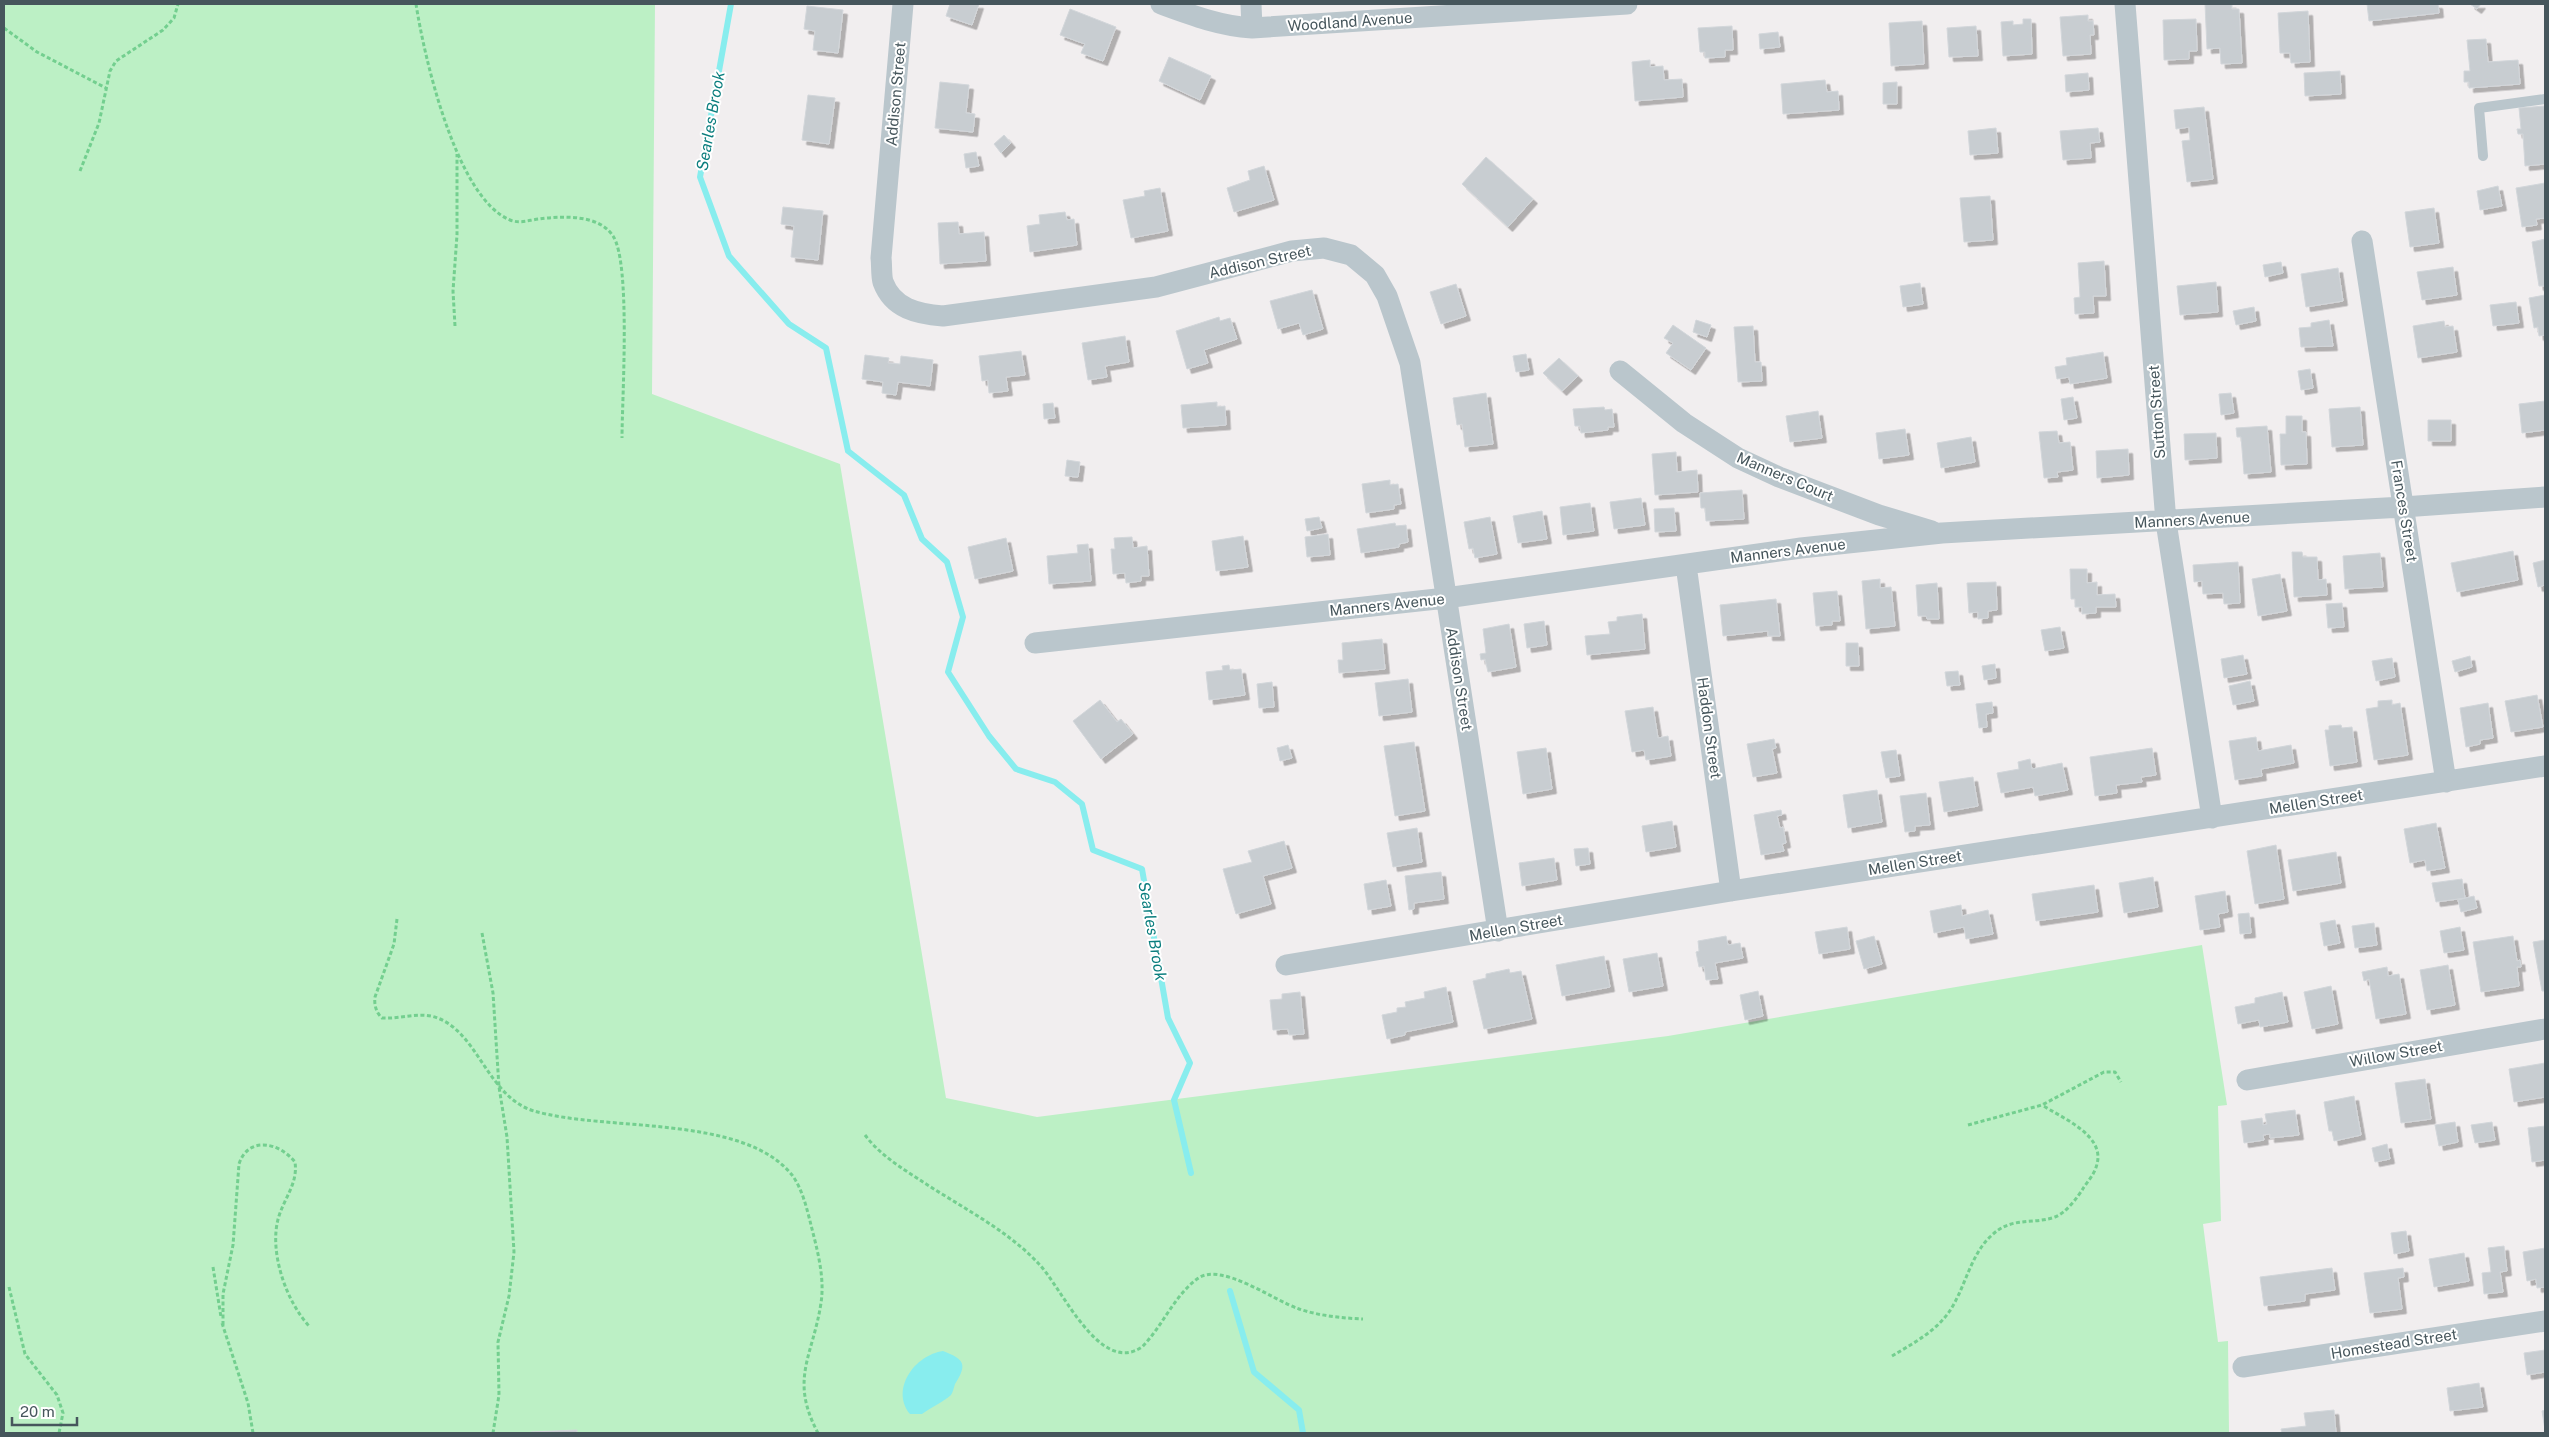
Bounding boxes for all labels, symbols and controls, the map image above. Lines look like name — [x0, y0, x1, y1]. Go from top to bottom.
street label: Woodland Avenue — [1287, 9, 1413, 34]
street label: Addison Street — [882, 41, 909, 147]
water label: Searles Brook — [692, 70, 729, 172]
street label: Addison Street — [1207, 241, 1313, 282]
street label: Sutton Street — [2145, 364, 2168, 460]
street label: Manners Court — [1734, 449, 1836, 505]
street label: Frances Street — [2388, 459, 2421, 563]
street label: Manners Avenue — [2134, 508, 2250, 531]
street label: Manners Avenue — [1729, 535, 1846, 566]
street label: Manners Avenue — [1328, 590, 1445, 619]
street label: Addison Street — [1443, 626, 1476, 732]
street label: Haddon Street — [1694, 676, 1725, 780]
street label: Mellen Street — [2268, 786, 2364, 817]
street label: Mellen Street — [1867, 847, 1963, 878]
water label: Searles Brook — [1134, 880, 1171, 983]
street label: Mellen Street — [1468, 911, 1564, 944]
street label: Willow Street — [2348, 1037, 2444, 1070]
street label: Homestead Street — [2330, 1325, 2458, 1362]
scale bar — [12, 1394, 78, 1426]
text: 20 m — [20, 1403, 55, 1420]

